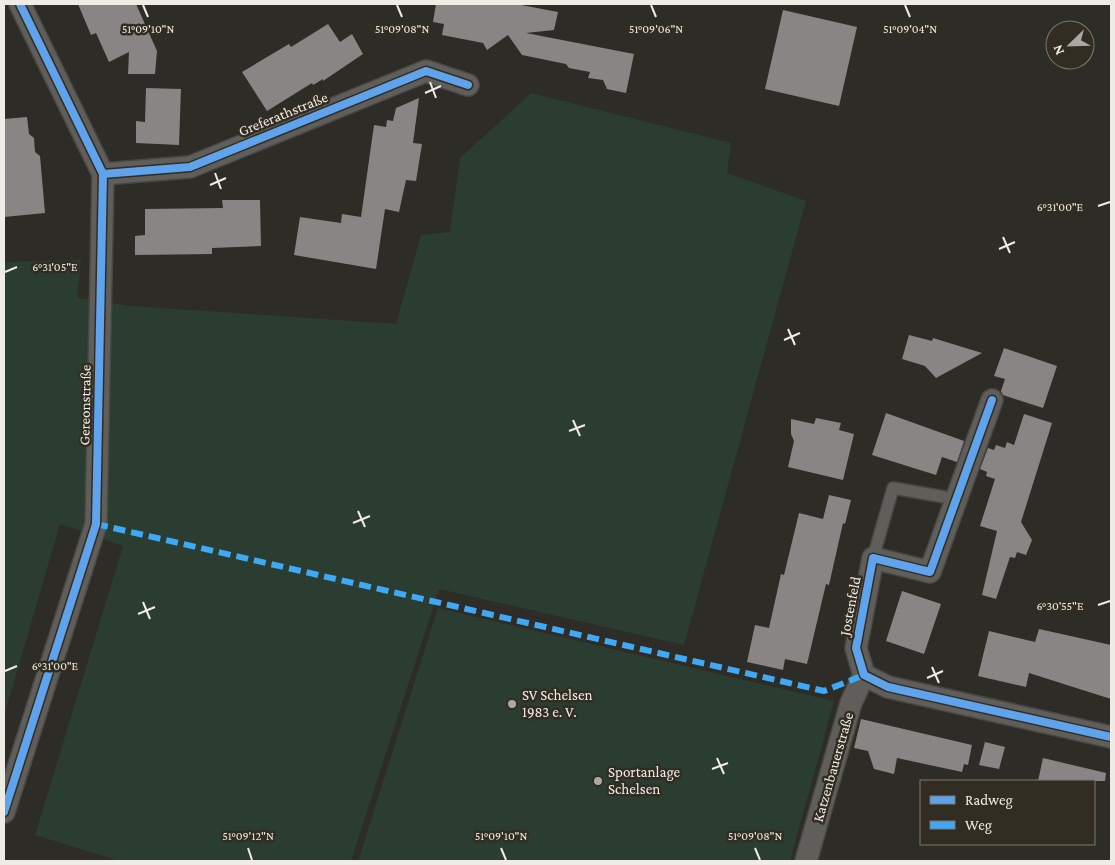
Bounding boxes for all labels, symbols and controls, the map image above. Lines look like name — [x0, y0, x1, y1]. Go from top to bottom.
north arrow — [1045, 20, 1095, 70]
text: 51°09'10"N — [122, 22, 174, 36]
text: 51°09'08"N — [375, 22, 429, 36]
text: 51°09'06"N — [629, 22, 683, 36]
text: 51°09'04"N — [883, 22, 937, 36]
text: N — [1049, 42, 1067, 58]
street label: Greferathstraße — [236, 89, 330, 139]
text: 6°31'00"E — [1037, 200, 1084, 214]
text: 6°31'05"E — [32, 260, 78, 274]
street label: Gereonstraße — [76, 364, 94, 446]
street label: Jostenfeld — [836, 575, 865, 639]
text: 6°30'55"E — [1036, 599, 1084, 613]
text: 6°31'00"E — [32, 659, 79, 673]
place label: SV Schelsen 1983 e. V. — [522, 687, 593, 720]
marker: SV Schelsen 1983 e. V. — [506, 698, 518, 710]
street label: Katzenbauerstraße — [810, 710, 856, 824]
place label: Sportanlage Schelsen — [608, 764, 681, 797]
marker: Sportanlage Schelsen — [592, 775, 604, 787]
legend — [920, 780, 1095, 845]
text: Radweg — [965, 792, 1013, 809]
text: Weg — [965, 817, 992, 834]
text: 51°09'12"N — [222, 829, 274, 843]
text: 51°09'10"N — [475, 829, 527, 843]
text: 51°09'08"N — [728, 829, 782, 843]

